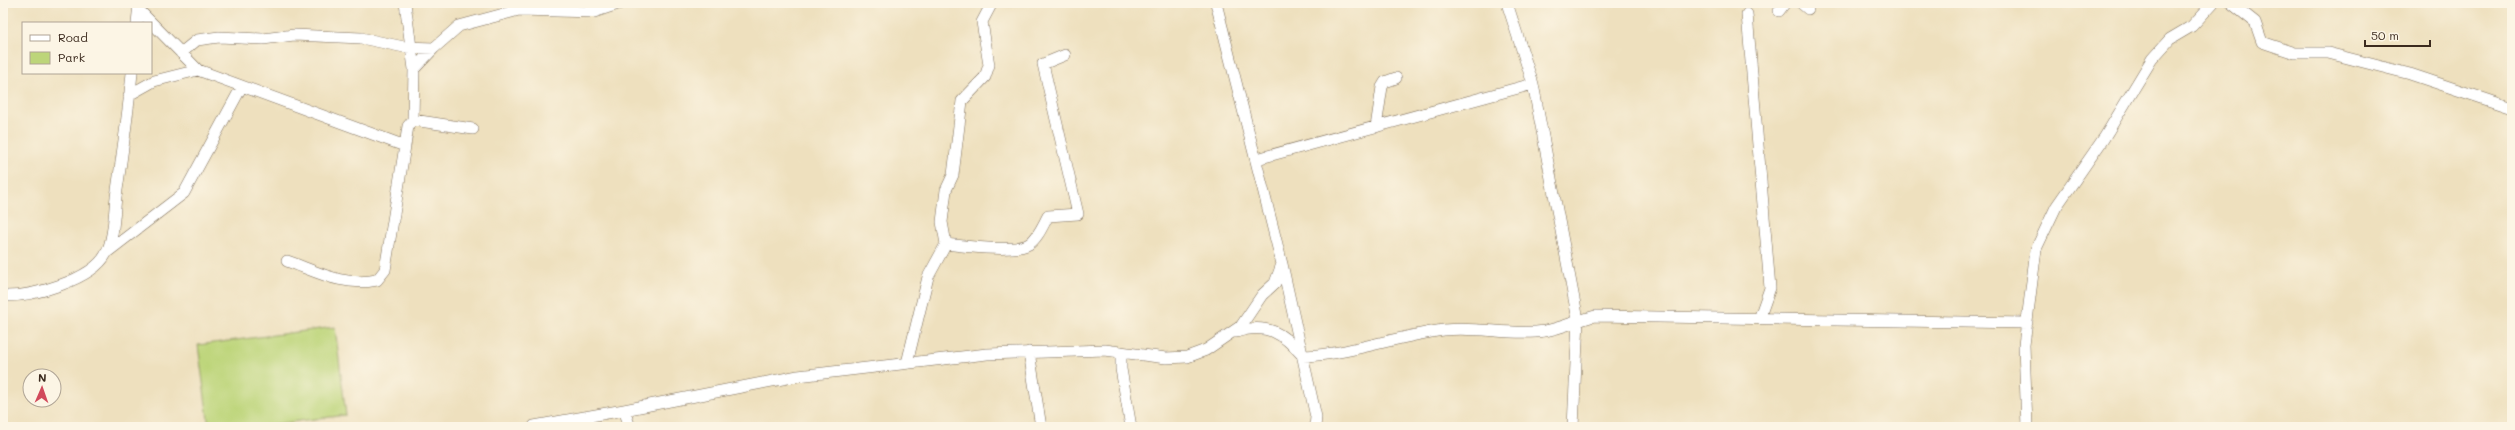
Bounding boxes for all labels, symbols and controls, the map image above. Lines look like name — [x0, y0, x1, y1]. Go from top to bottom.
legend — [22, 22, 152, 74]
scale bar — [2365, 22, 2430, 48]
text: 50 m — [2371, 27, 2399, 43]
text: Road — [58, 29, 88, 45]
text: Park — [58, 49, 85, 65]
north arrow — [22, 368, 62, 408]
text: N — [38, 370, 47, 385]

